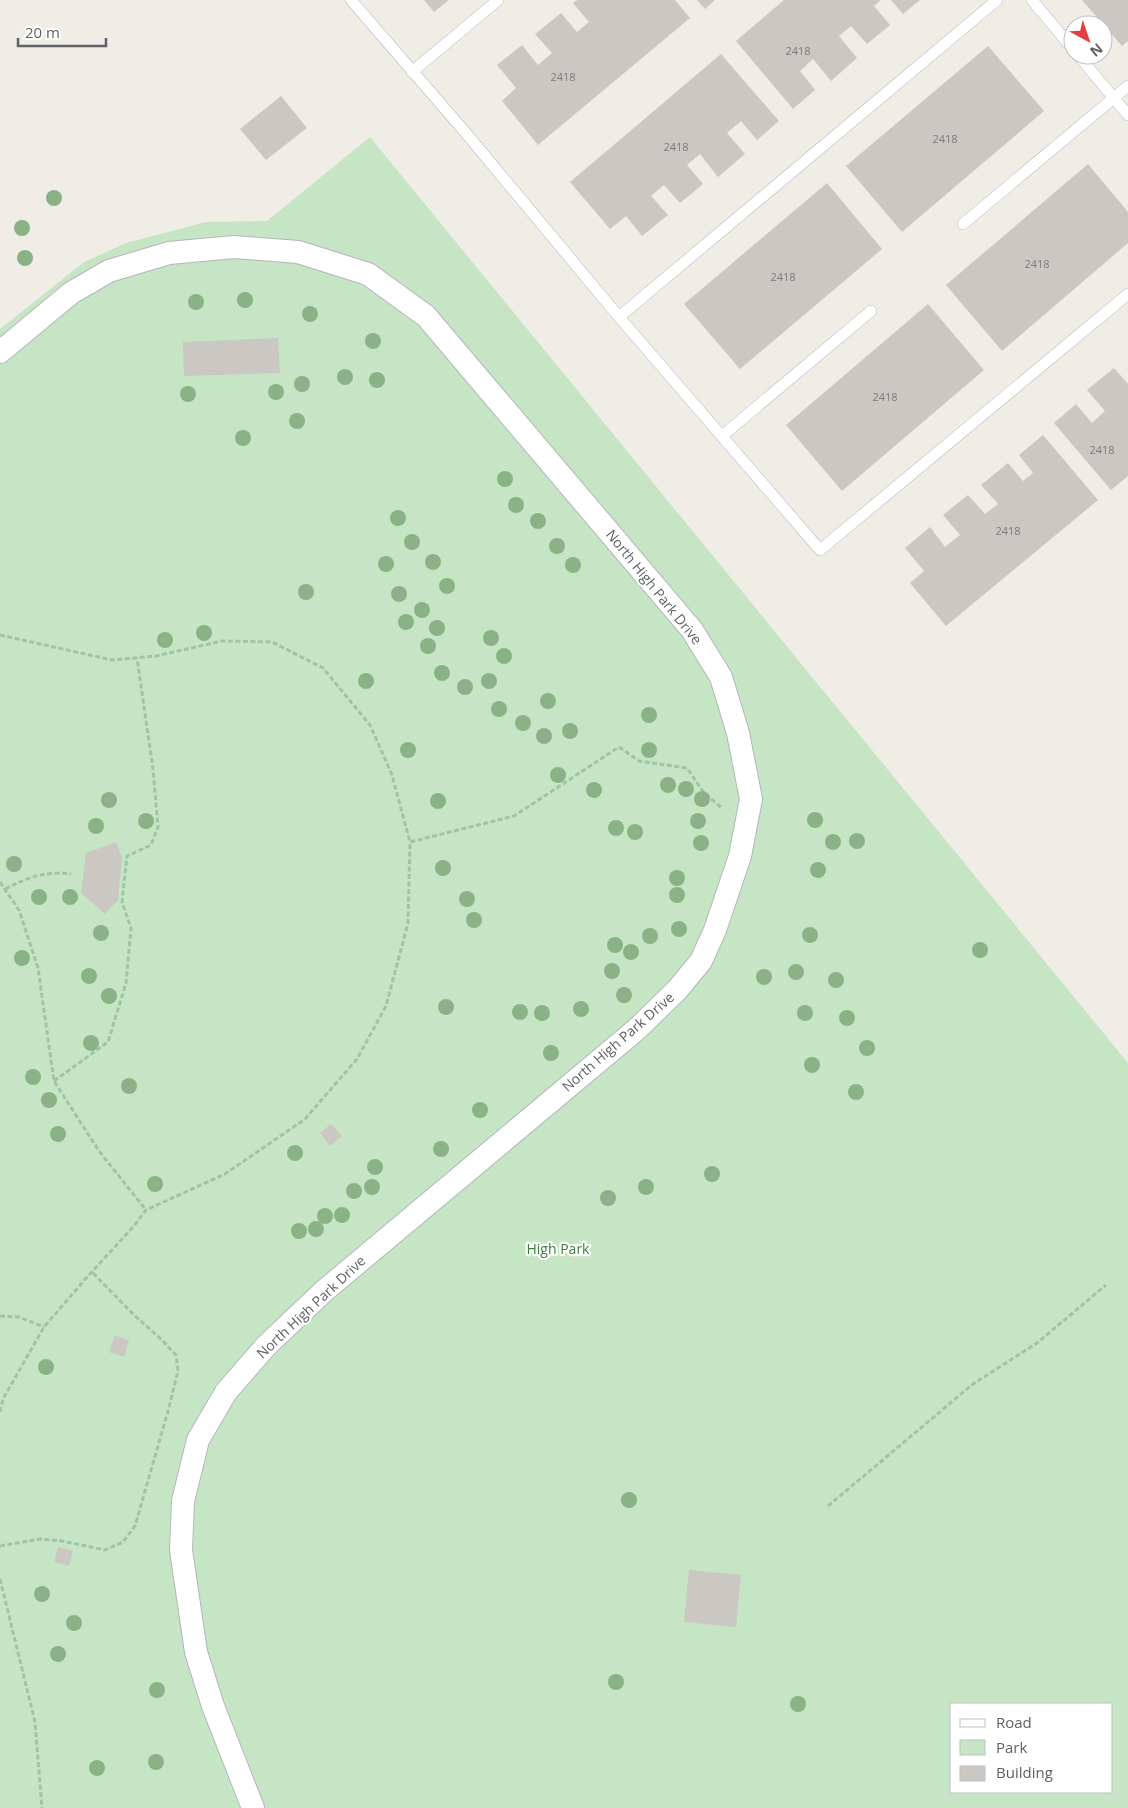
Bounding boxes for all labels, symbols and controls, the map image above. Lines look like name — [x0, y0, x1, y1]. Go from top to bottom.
scale bar — [18, 15, 105, 47]
north arrow — [1063, 15, 1113, 65]
text: 20 m — [25, 22, 60, 42]
text: N — [1086, 39, 1107, 61]
house number: 2418 — [785, 43, 811, 58]
house number: 2418 — [550, 69, 576, 84]
house number: 2418 — [932, 131, 958, 146]
house number: 2418 — [663, 139, 689, 154]
house number: 2418 — [1024, 256, 1050, 271]
house number: 2418 — [770, 269, 796, 284]
house number: 2418 — [872, 389, 898, 404]
house number: 2418 — [1089, 442, 1115, 457]
house number: 2418 — [995, 523, 1021, 538]
street label: North High Park Drive — [602, 525, 707, 648]
street label: North High Park Drive — [558, 988, 678, 1096]
park label: High Park — [527, 1239, 590, 1258]
street label: North High Park Drive — [252, 1251, 369, 1362]
legend — [950, 1703, 1113, 1793]
text: Road — [996, 1712, 1032, 1732]
text: Park — [996, 1737, 1027, 1757]
text: Building — [996, 1762, 1053, 1782]

